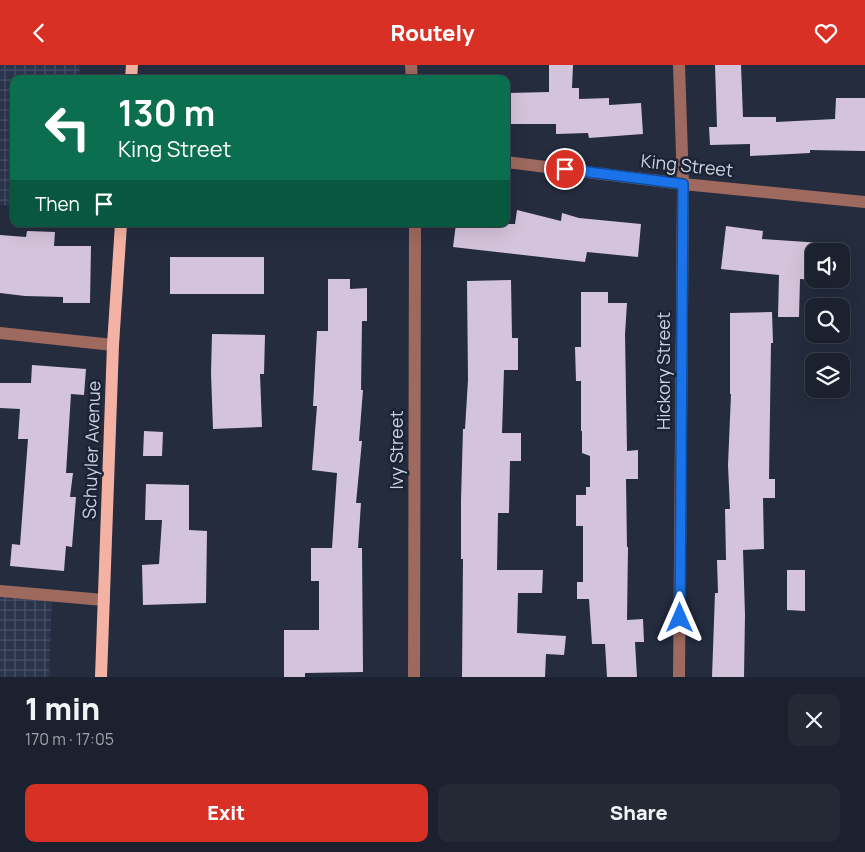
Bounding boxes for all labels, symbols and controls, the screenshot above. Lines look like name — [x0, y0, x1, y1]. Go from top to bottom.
text: Routely — [390, 18, 475, 48]
icon: back — [25, 19, 53, 47]
icon: heart — [812, 19, 840, 47]
text: 130 m — [118, 89, 215, 137]
icon: left — [35, 95, 100, 160]
text: King Street — [118, 134, 231, 164]
pin — [544, 148, 586, 190]
street label: King Street — [640, 148, 734, 182]
icon: arrive — [551, 155, 579, 183]
icon: arrive — [90, 190, 118, 218]
text: Then — [35, 191, 80, 217]
map controls — [805, 243, 850, 398]
button: sound — [805, 243, 850, 288]
button: search — [805, 298, 850, 343]
street label: Hickory Street — [651, 312, 675, 430]
button: layers — [805, 353, 850, 398]
street label: Schuyler Avenue — [77, 380, 105, 520]
street label: Ivy Street — [384, 410, 408, 490]
position arrow — [653, 591, 705, 643]
text: 1 min — [25, 688, 100, 729]
button: close — [788, 694, 840, 746]
text: 170 m · 17:05 — [25, 728, 114, 750]
button: Exit — [25, 784, 428, 842]
button: Share — [438, 784, 840, 842]

